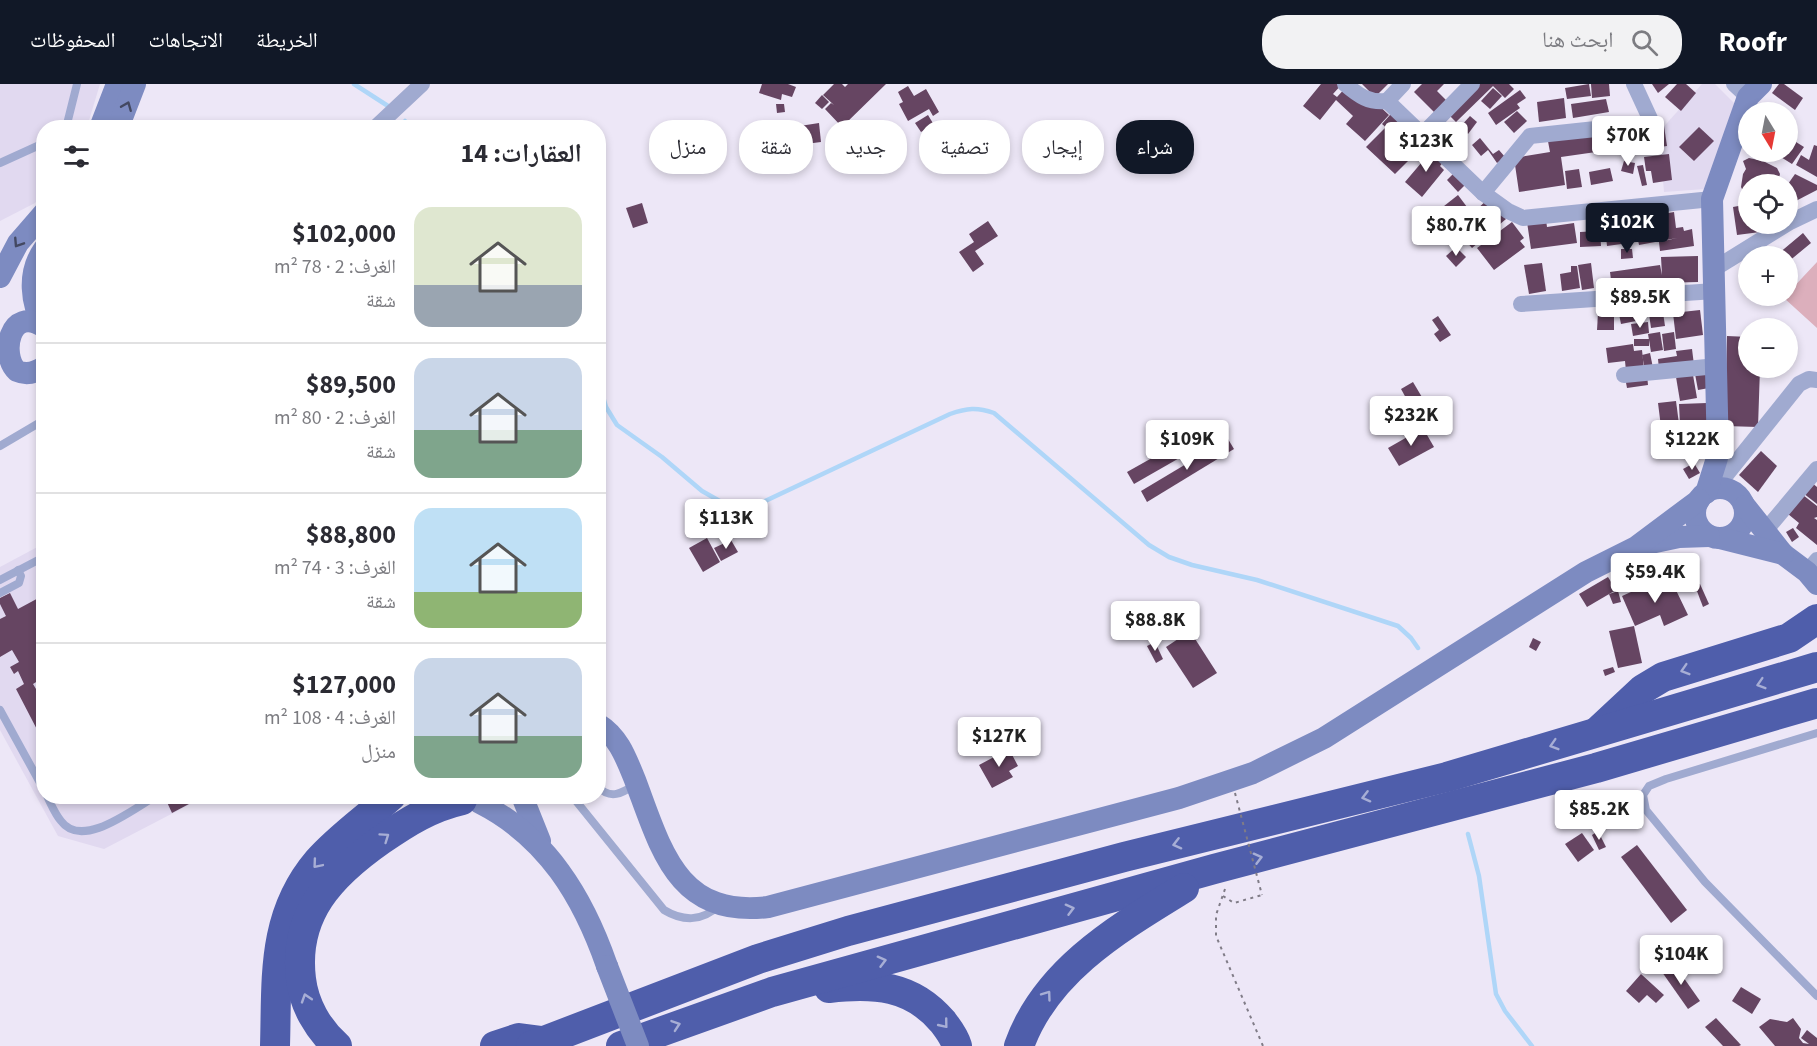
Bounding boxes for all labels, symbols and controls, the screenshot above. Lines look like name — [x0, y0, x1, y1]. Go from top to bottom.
search box — [1262, 15, 1682, 69]
text: Roofr — [1718, 22, 1787, 62]
text: ابحث هنا — [1542, 24, 1613, 56]
text: المحفوظات — [30, 25, 115, 55]
text: الاتجاهات — [148, 25, 223, 55]
text: الخريطة — [256, 25, 318, 55]
icon: search — [1628, 26, 1661, 59]
one-way arrow — [120, 101, 132, 112]
north arrow — [1738, 102, 1798, 162]
map controls — [1738, 102, 1798, 378]
pin: $70K — [1592, 116, 1664, 167]
chip: منزل — [649, 120, 727, 174]
chip: شقة — [739, 120, 813, 174]
chip: جديد — [825, 120, 907, 174]
chip: تصفية — [919, 120, 1010, 174]
chip: إيجار — [1022, 120, 1104, 174]
chip: شراء — [1116, 120, 1194, 174]
text: $70K — [1606, 121, 1650, 149]
pin: $123K — [1384, 122, 1468, 173]
text: $123K — [1399, 127, 1453, 155]
text: العقارات: 14 — [461, 135, 582, 172]
icon: filters — [60, 140, 93, 173]
button: locate — [1738, 174, 1798, 234]
pin: $102K — [1585, 203, 1669, 254]
pin: $80.7K — [1407, 206, 1505, 257]
text: $102K — [1600, 208, 1654, 236]
text: $80.7K — [1426, 211, 1486, 239]
text: $102,000 — [292, 215, 396, 252]
icon: home — [462, 231, 534, 303]
one-way arrow — [15, 236, 26, 247]
button: + — [1738, 246, 1798, 306]
text: الغرف: 2 · 78 m² — [274, 253, 396, 281]
pin: $89.5K — [1591, 278, 1689, 329]
text: $89.5K — [1610, 283, 1670, 311]
text: شقة — [366, 287, 396, 315]
button: − — [1738, 318, 1798, 378]
text: $89,500 — [306, 366, 396, 403]
icon: home — [462, 382, 534, 454]
pin: $232K — [1369, 396, 1453, 447]
text: $232K — [1384, 401, 1438, 429]
text: الغرف: 2 · 80 m² — [274, 404, 396, 432]
pin: $109K — [1145, 420, 1229, 471]
pin: $122K — [1650, 420, 1734, 471]
text: $109K — [1160, 425, 1214, 453]
text: $122K — [1665, 425, 1719, 453]
text: شقة — [366, 438, 396, 466]
pin: $113K — [684, 499, 768, 550]
text: $113K — [699, 504, 753, 532]
text: $88,800 — [306, 516, 396, 553]
icon: home — [462, 532, 534, 604]
pin: $59.4K — [1606, 553, 1704, 604]
text: الغرف: 3 · 74 m² — [274, 554, 396, 582]
text: $59.4K — [1625, 558, 1685, 586]
text: شقة — [366, 588, 396, 616]
pin: $88.8K — [1106, 601, 1204, 652]
text: $88.8K — [1125, 606, 1185, 634]
one-way arrow — [1680, 663, 1691, 675]
text: $127,000 — [292, 666, 396, 703]
one-way arrow — [1756, 677, 1767, 689]
icon: home — [462, 682, 534, 754]
text: الغرف: 4 · 108 m² — [264, 704, 396, 732]
pin: $127K — [957, 717, 1041, 768]
text: $127K — [972, 722, 1026, 750]
text: منزل — [361, 738, 396, 766]
one-way arrow — [1549, 738, 1560, 750]
one-way arrow — [1361, 790, 1371, 803]
pin: $85.2K — [1550, 790, 1648, 841]
text: $85.2K — [1569, 795, 1629, 823]
one-way arrow — [379, 833, 390, 844]
one-way arrow — [1172, 837, 1182, 850]
one-way arrow — [1253, 852, 1263, 865]
one-way arrow — [313, 857, 324, 868]
one-way arrow — [1064, 904, 1075, 916]
pin: $104K — [1639, 935, 1723, 986]
text: $104K — [1654, 940, 1708, 968]
one-way arrow — [876, 956, 887, 968]
one-way arrow — [1040, 991, 1051, 1002]
one-way arrow — [300, 993, 313, 1004]
one-way arrow — [936, 1017, 947, 1028]
one-way arrow — [670, 1020, 681, 1033]

